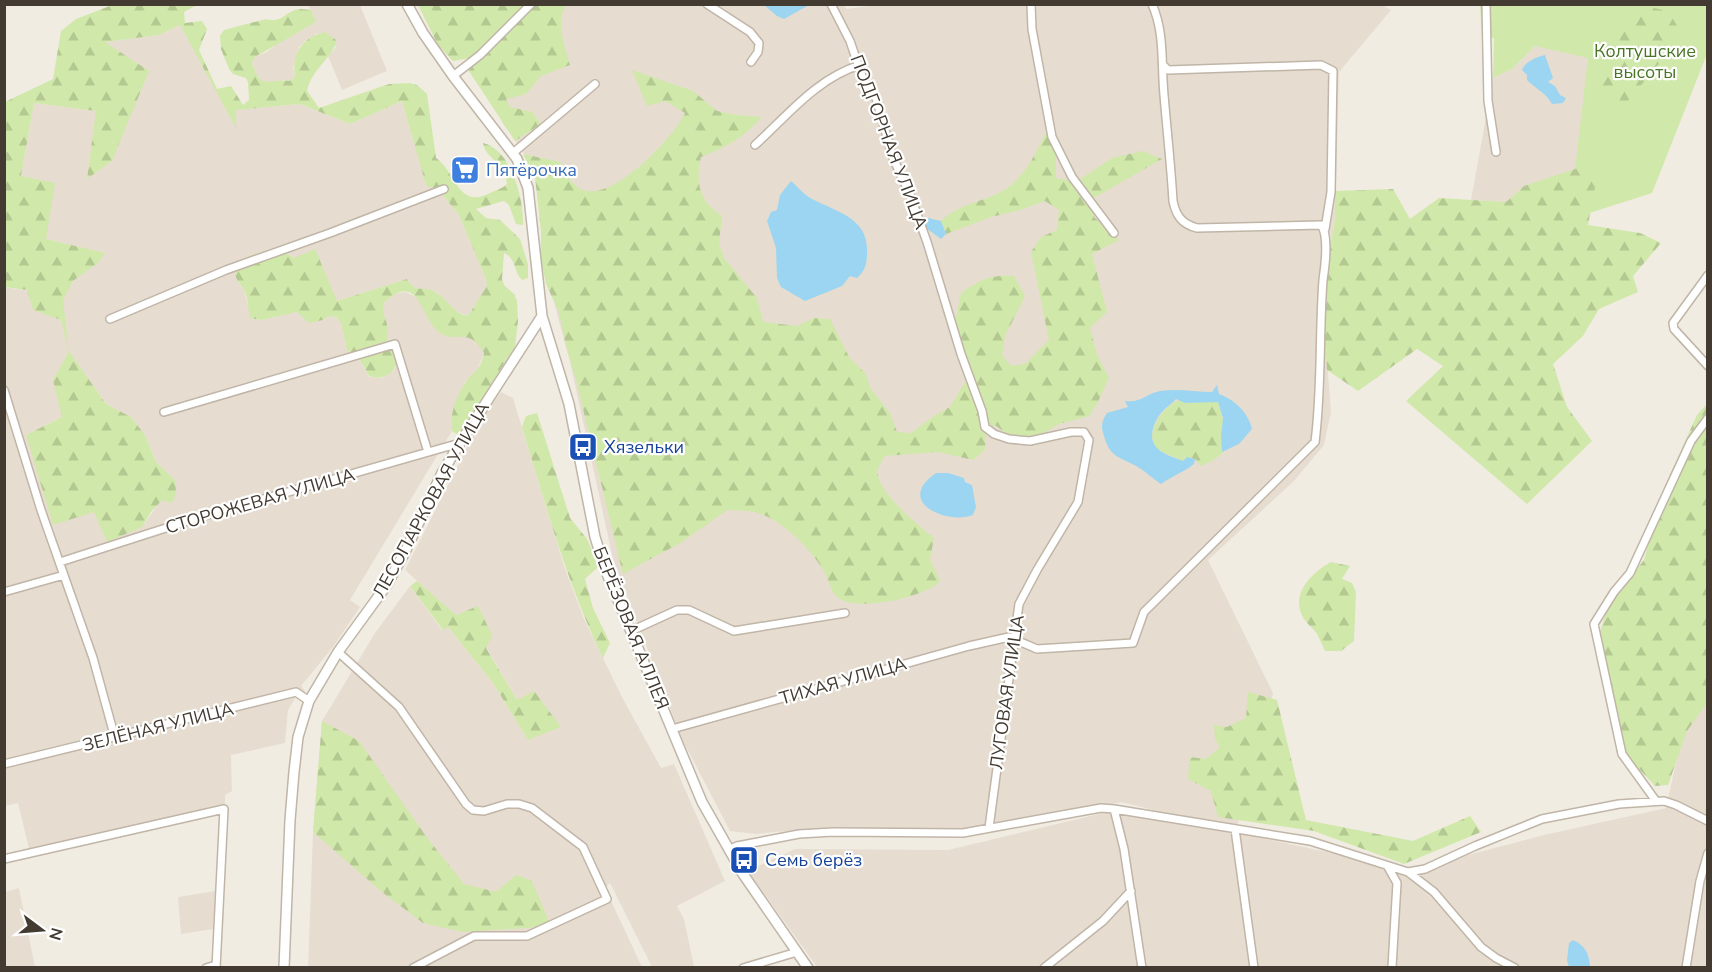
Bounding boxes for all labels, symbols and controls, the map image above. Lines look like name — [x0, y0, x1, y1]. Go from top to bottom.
park label: Колтушские высоты — [1594, 39, 1696, 84]
street label: ПОДГОРНАЯ УЛИЦА — [845, 51, 933, 233]
supermarket icon: Пятёрочка — [449, 154, 481, 186]
place label: Пятёрочка — [486, 158, 577, 182]
street label: ЛЕСОПАРКОВАЯ УЛИЦА — [367, 398, 495, 602]
bus stop icon: Хязельки — [567, 431, 599, 463]
place label: Хязельки — [604, 435, 684, 459]
street label: СТОРОЖЕВАЯ УЛИЦА — [162, 462, 358, 540]
street label: БЕРЁЗОВАЯ АЛЛЕЯ — [587, 543, 675, 713]
street label: ЛУГОВАЯ УЛИЦА — [984, 613, 1030, 771]
street label: ТИХАЯ УЛИЦА — [777, 651, 909, 711]
street label: ЗЕЛЁНАЯ УЛИЦА — [80, 697, 236, 757]
bus stop icon: Семь берёз — [728, 844, 760, 876]
place label: Семь берёз — [765, 848, 862, 872]
north arrow — [12, 900, 72, 960]
text: N — [43, 925, 68, 943]

